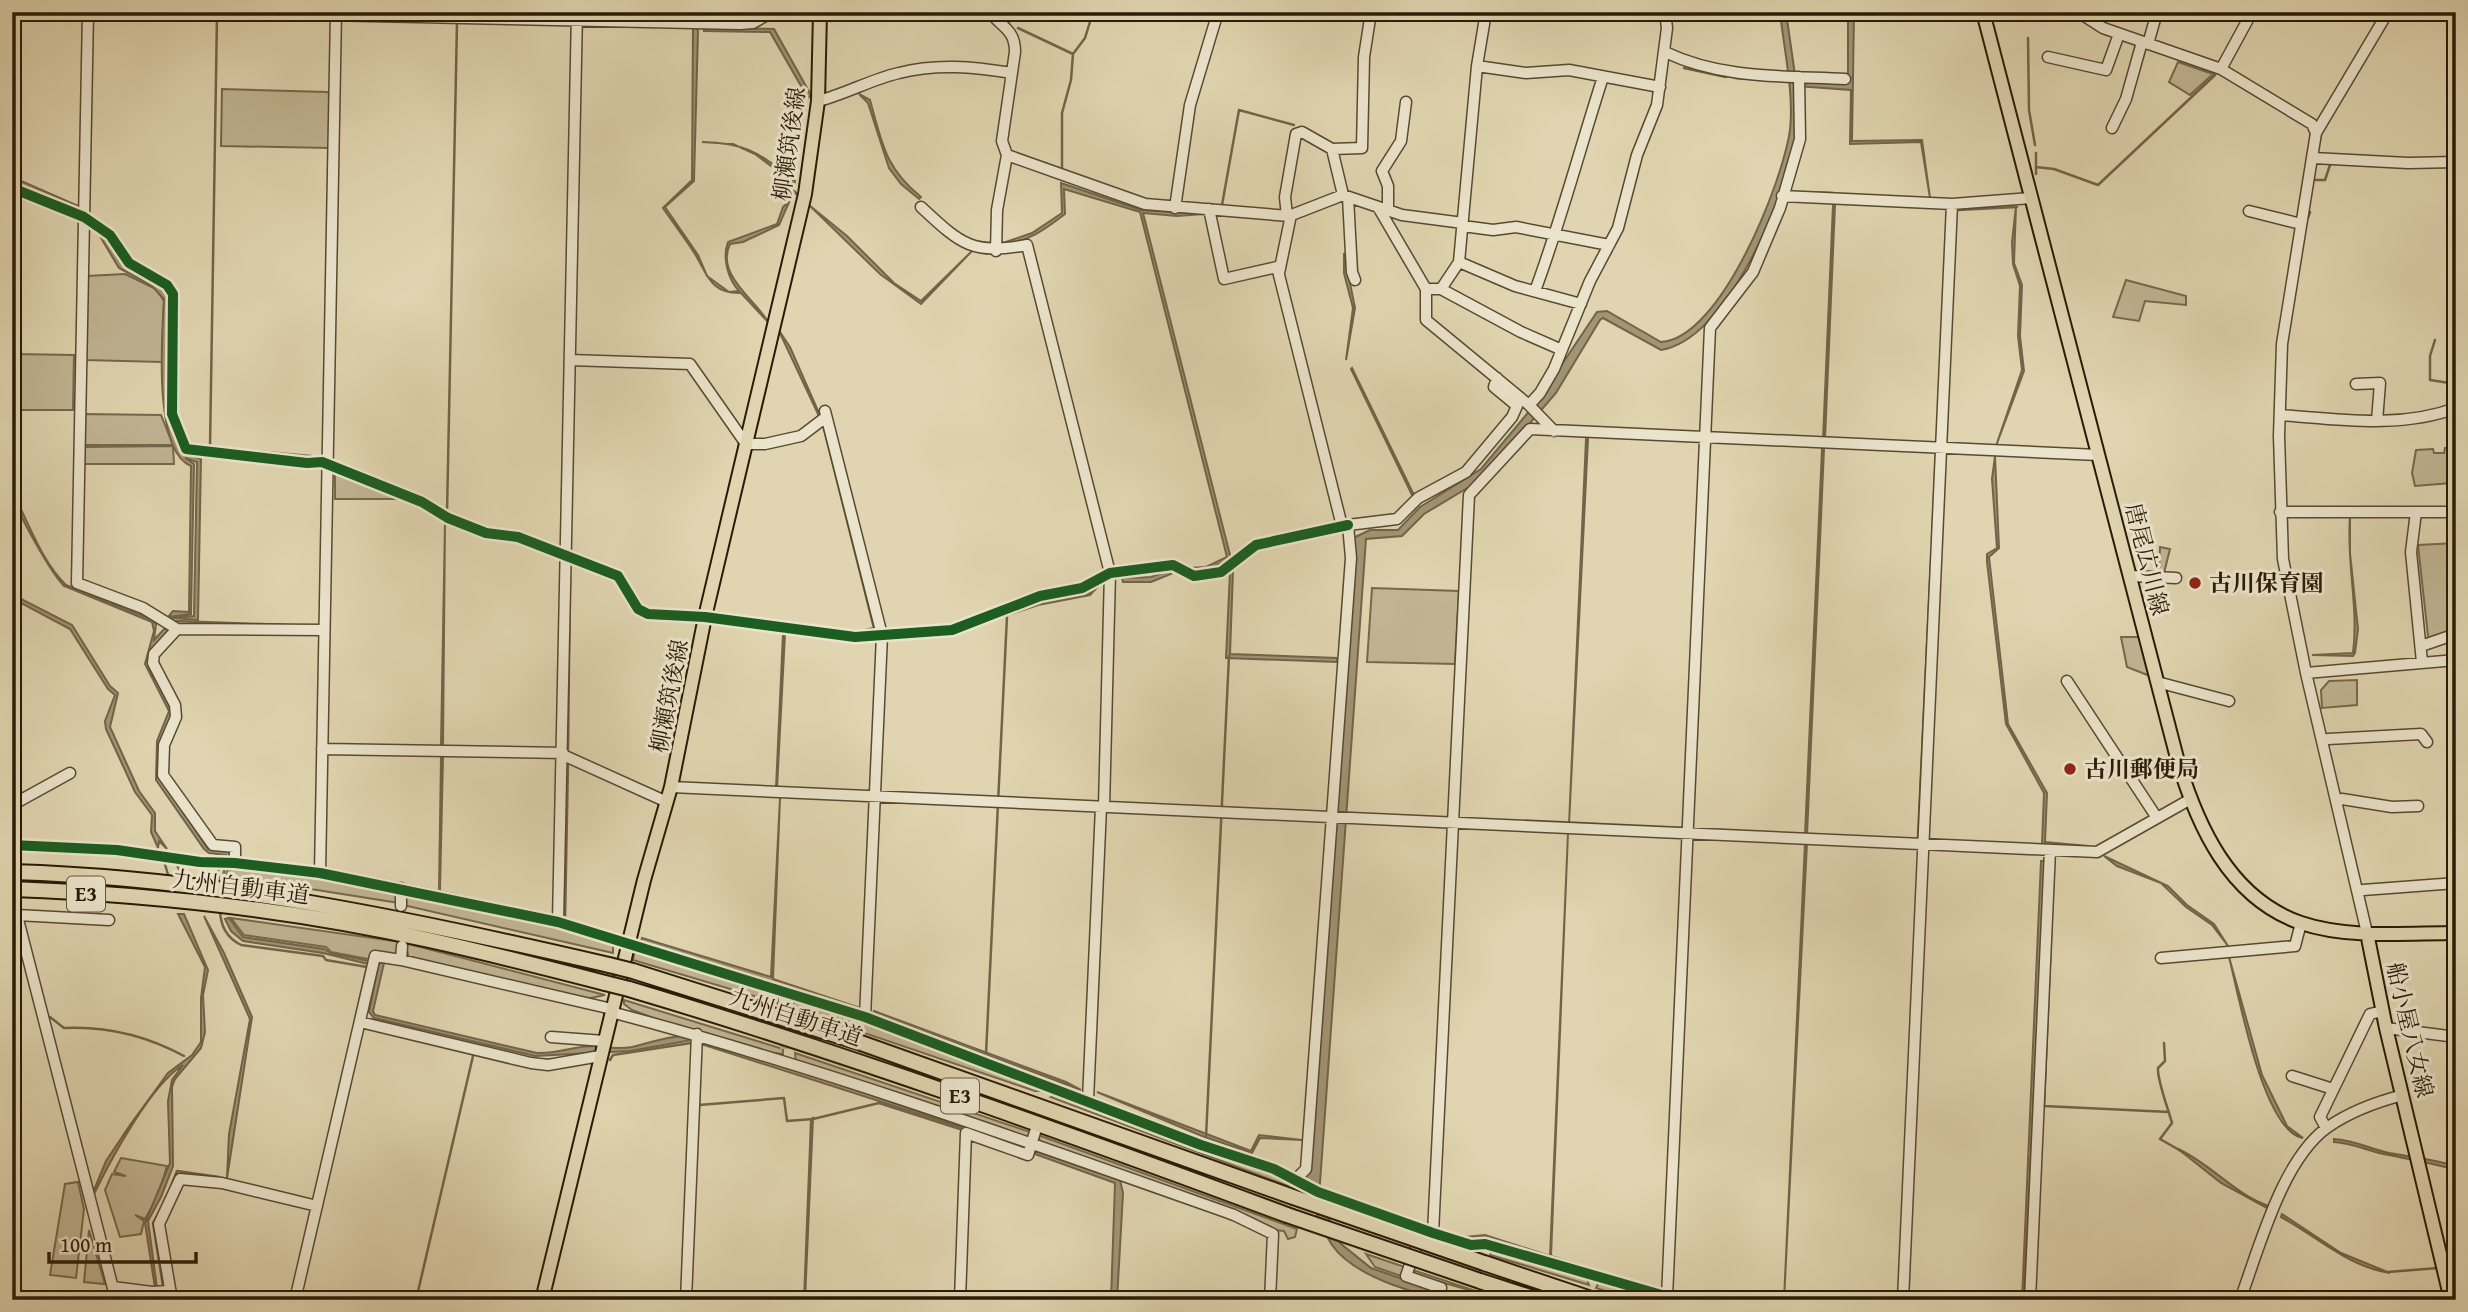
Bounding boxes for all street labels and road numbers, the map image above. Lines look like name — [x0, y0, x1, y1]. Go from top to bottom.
street label: 柳瀬筑後線 — [764, 85, 813, 203]
street label: 唐尾広川線 — [2118, 499, 2177, 619]
street label: 柳瀬筑後線 — [641, 636, 696, 755]
street label: 九州自動車道 — [171, 862, 312, 911]
road number: E3 — [67, 876, 105, 912]
street label: 船小屋八女線 — [2379, 959, 2442, 1101]
street label: 九州自動車道 — [725, 980, 867, 1054]
road number: E3 — [941, 1078, 979, 1114]

